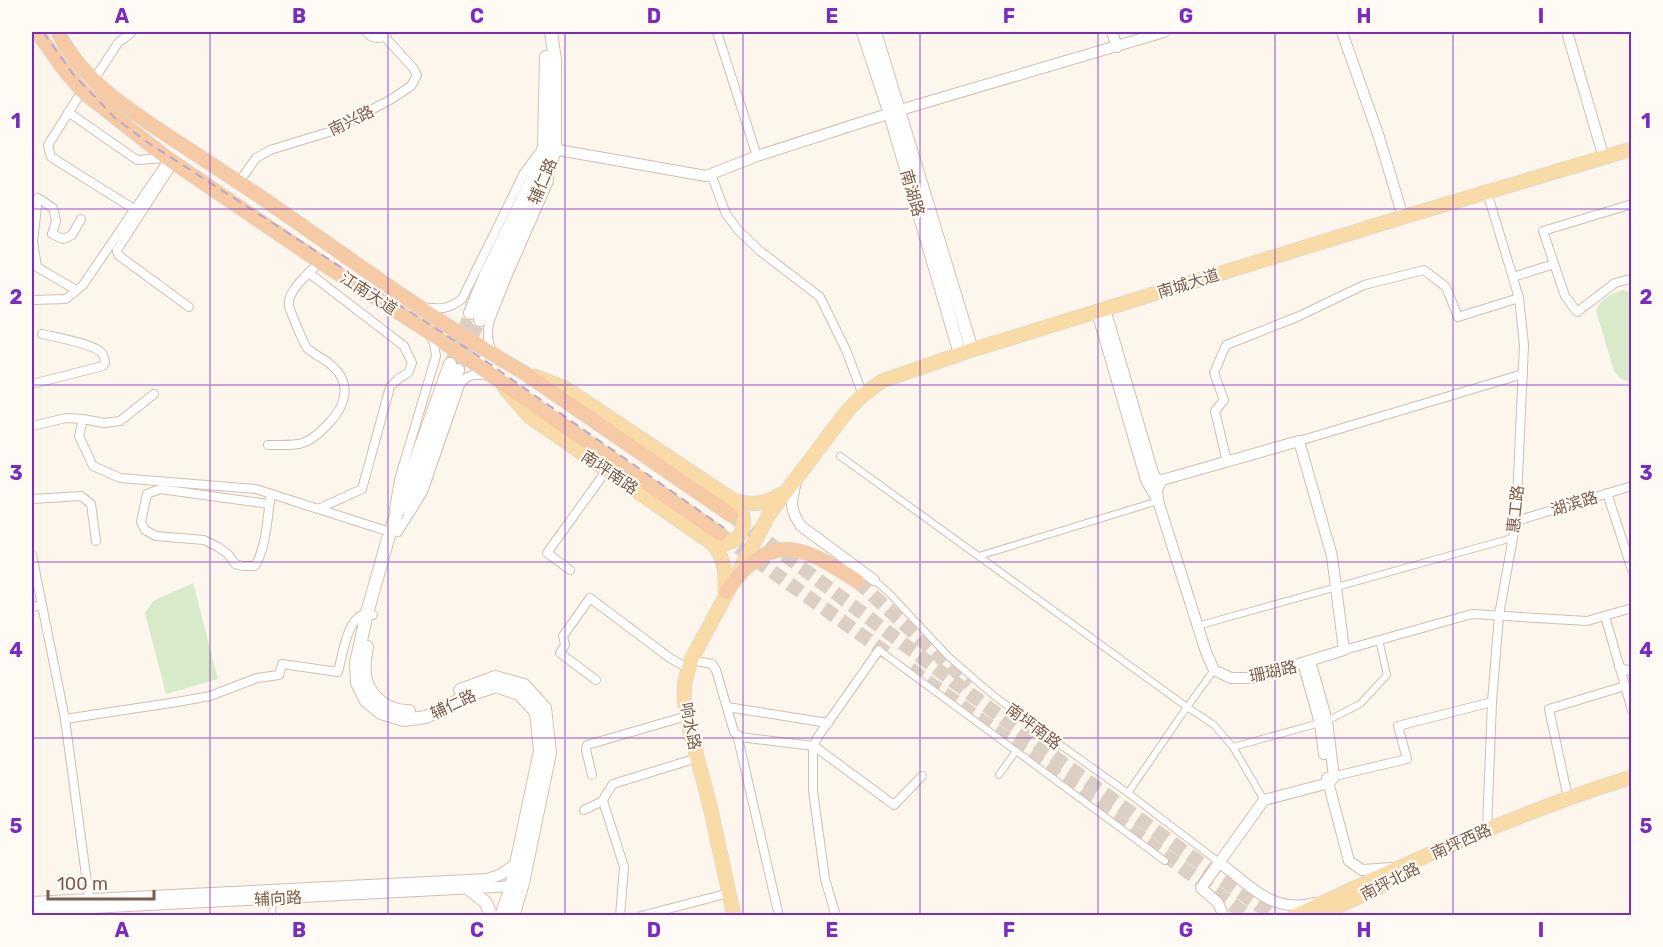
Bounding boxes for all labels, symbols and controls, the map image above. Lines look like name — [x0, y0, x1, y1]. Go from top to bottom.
text: A — [115, 4, 130, 28]
text: B — [292, 4, 306, 28]
text: C — [470, 4, 484, 28]
text: D — [647, 4, 661, 28]
text: E — [826, 4, 838, 28]
text: F — [1003, 4, 1015, 28]
text: G — [1179, 4, 1193, 28]
text: H — [1357, 4, 1371, 28]
text: I — [1538, 4, 1544, 28]
street label: 南兴路 — [325, 101, 377, 140]
text: 1 — [11, 109, 21, 133]
text: 1 — [1641, 109, 1651, 133]
street label: 辅仁路 — [524, 155, 561, 207]
street label: 南湖路 — [897, 167, 928, 219]
street label: 南城大道 — [1155, 265, 1222, 302]
street label: 江南大道 — [337, 268, 401, 319]
text: 2 — [10, 285, 23, 309]
text: 2 — [1640, 285, 1653, 309]
street label: 南坪南路 — [578, 447, 642, 498]
text: 3 — [9, 461, 23, 485]
text: 3 — [1639, 461, 1653, 485]
street label: 惠工路 — [1504, 484, 1527, 534]
street label: 湖滨路 — [1548, 487, 1600, 520]
text: 4 — [9, 638, 23, 662]
text: 4 — [1639, 638, 1653, 662]
street label: 珊瑚路 — [1248, 657, 1299, 686]
street label: 辅仁路 — [427, 686, 479, 723]
street label: 南坪南路 — [1002, 700, 1065, 753]
street label: 响水路 — [677, 701, 704, 751]
text: 5 — [10, 814, 23, 838]
text: 5 — [1640, 814, 1653, 838]
street label: 南坪西路 — [1428, 820, 1494, 863]
street label: 南坪北路 — [1357, 858, 1423, 904]
scale bar — [48, 863, 154, 901]
text: 100 m — [57, 873, 108, 895]
street label: 辅向路 — [254, 888, 302, 909]
text: A — [115, 918, 130, 942]
text: B — [292, 918, 306, 942]
text: C — [470, 918, 484, 942]
text: D — [647, 918, 661, 942]
text: E — [826, 918, 838, 942]
text: F — [1003, 918, 1015, 942]
text: G — [1179, 918, 1193, 942]
text: H — [1357, 918, 1371, 942]
text: I — [1538, 918, 1544, 942]

